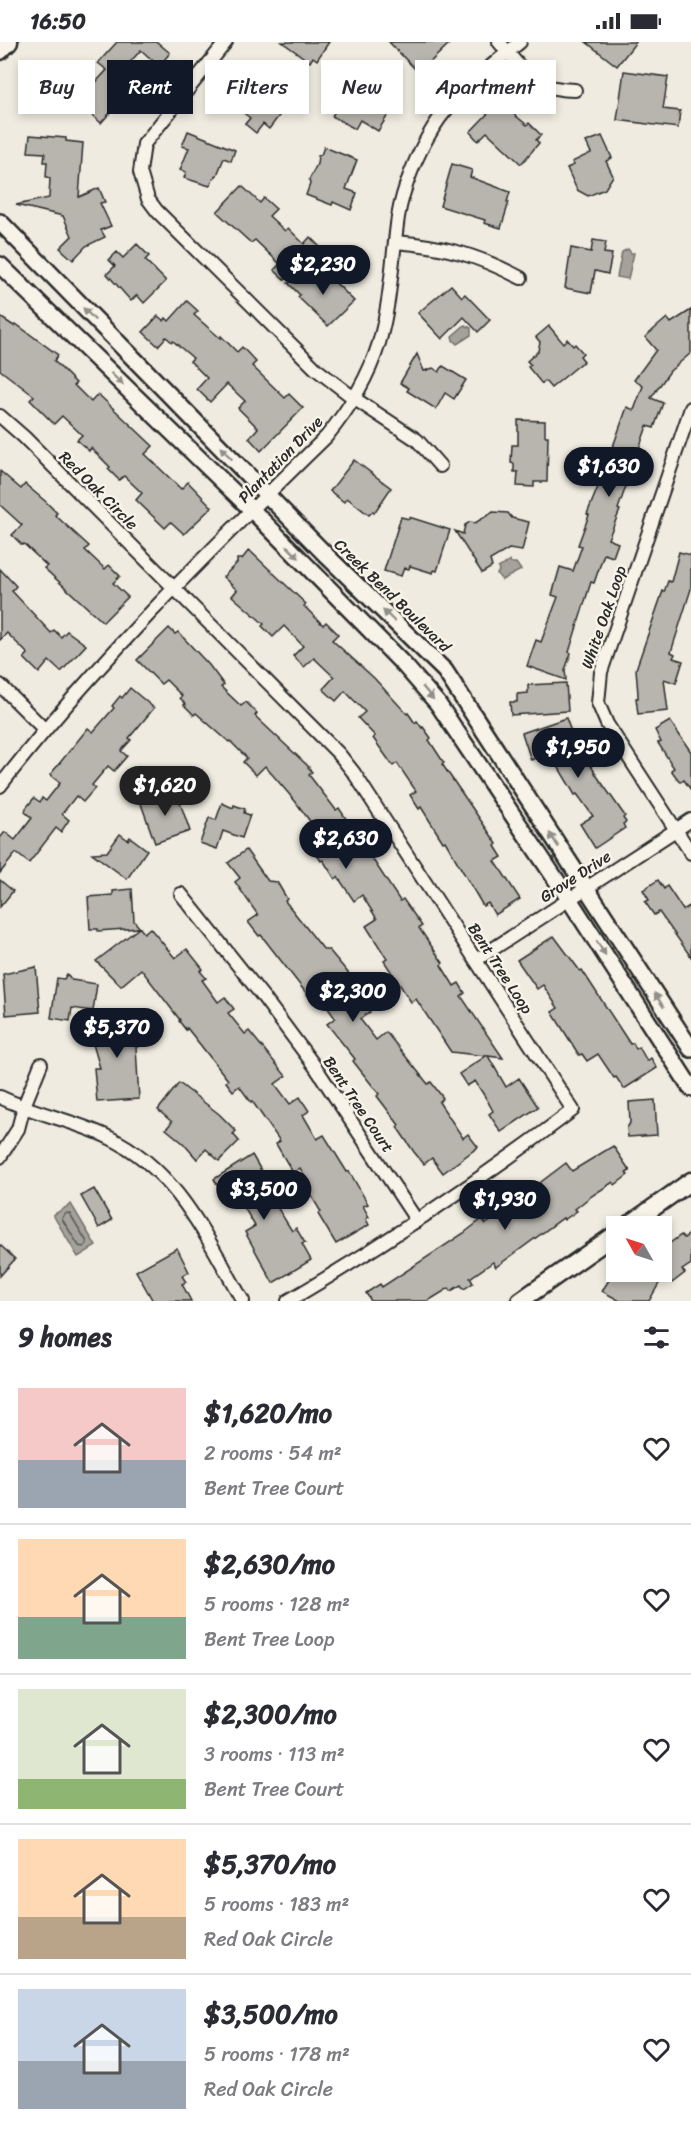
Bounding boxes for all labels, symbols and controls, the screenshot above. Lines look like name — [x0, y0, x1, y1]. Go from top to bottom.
text: 16:50 — [30, 2, 86, 41]
chip: Buy — [18, 60, 95, 114]
chip: Rent — [107, 60, 193, 114]
chip: Filters — [205, 60, 309, 114]
chip: New — [321, 60, 403, 114]
chip: Apartment — [415, 60, 556, 114]
pin: $2,230 — [274, 245, 372, 296]
text: $2,230 — [290, 247, 356, 282]
one-way arrow — [83, 307, 97, 321]
one-way arrow — [110, 371, 124, 385]
street label: Plantation Drive — [231, 408, 330, 510]
street label: Red Oak Circle — [52, 444, 145, 537]
one-way arrow — [219, 446, 233, 461]
pin: $1,630 — [560, 447, 658, 498]
text: $1,630 — [578, 449, 640, 484]
street label: Creek Bend Boulevard — [327, 531, 459, 661]
one-way arrow — [286, 545, 300, 559]
street label: White Oak Loop — [572, 561, 635, 673]
one-way arrow — [382, 609, 397, 623]
one-way arrow — [422, 685, 435, 701]
pin: $1,950 — [529, 728, 627, 779]
text: $1,950 — [546, 730, 610, 765]
pin: $1,620 — [116, 766, 214, 817]
text: $1,620 — [134, 768, 196, 803]
pin: $2,630 — [297, 819, 395, 870]
text: $2,630 — [313, 821, 379, 856]
one-way arrow — [548, 831, 559, 848]
street label: Grove Drive — [534, 842, 617, 911]
street label: Bent Tree Loop — [460, 917, 541, 1020]
one-way arrow — [595, 940, 607, 956]
pin: $2,300 — [304, 972, 402, 1023]
text: $2,300 — [320, 974, 386, 1009]
one-way arrow — [654, 992, 665, 1008]
pin: $5,370 — [68, 1008, 166, 1059]
text: $5,370 — [84, 1010, 150, 1045]
street label: Bent Tree Court — [315, 1050, 402, 1159]
pin: $3,500 — [215, 1170, 313, 1221]
text: $3,500 — [230, 1172, 298, 1207]
pin: $1,930 — [456, 1180, 554, 1231]
text: $1,930 — [473, 1182, 537, 1217]
north arrow — [606, 1216, 672, 1282]
map controls — [606, 1216, 672, 1282]
text: 9 homes — [18, 1314, 112, 1360]
icon: filters — [640, 1321, 673, 1354]
text: $1,620/mo — [204, 1390, 332, 1436]
icon: home — [66, 1412, 138, 1484]
icon: heart — [640, 1432, 673, 1465]
text: 2 rooms · 54 m² — [204, 1436, 342, 1471]
text: Bent Tree Court — [204, 1471, 344, 1506]
text: $2,630/mo — [204, 1541, 335, 1587]
icon: home — [66, 1563, 138, 1635]
icon: heart — [640, 1583, 673, 1616]
text: 5 rooms · 128 m² — [204, 1587, 350, 1622]
text: Bent Tree Loop — [204, 1622, 334, 1657]
text: $2,300/mo — [204, 1691, 337, 1737]
icon: home — [66, 1713, 138, 1785]
icon: heart — [640, 1733, 673, 1766]
text: 3 rooms · 113 m² — [204, 1737, 345, 1772]
text: Bent Tree Court — [204, 1772, 344, 1807]
text: $5,370/mo — [204, 1841, 336, 1887]
icon: home — [66, 1863, 138, 1935]
icon: heart — [640, 1883, 673, 1916]
text: 5 rooms · 183 m² — [204, 1887, 349, 1922]
text: Red Oak Circle — [204, 1922, 333, 1957]
text: $3,500/mo — [204, 1991, 338, 2037]
icon: home — [66, 2013, 138, 2085]
icon: heart — [640, 2033, 673, 2066]
text: 5 rooms · 178 m² — [204, 2037, 350, 2072]
text: Red Oak Circle — [204, 2072, 333, 2107]

